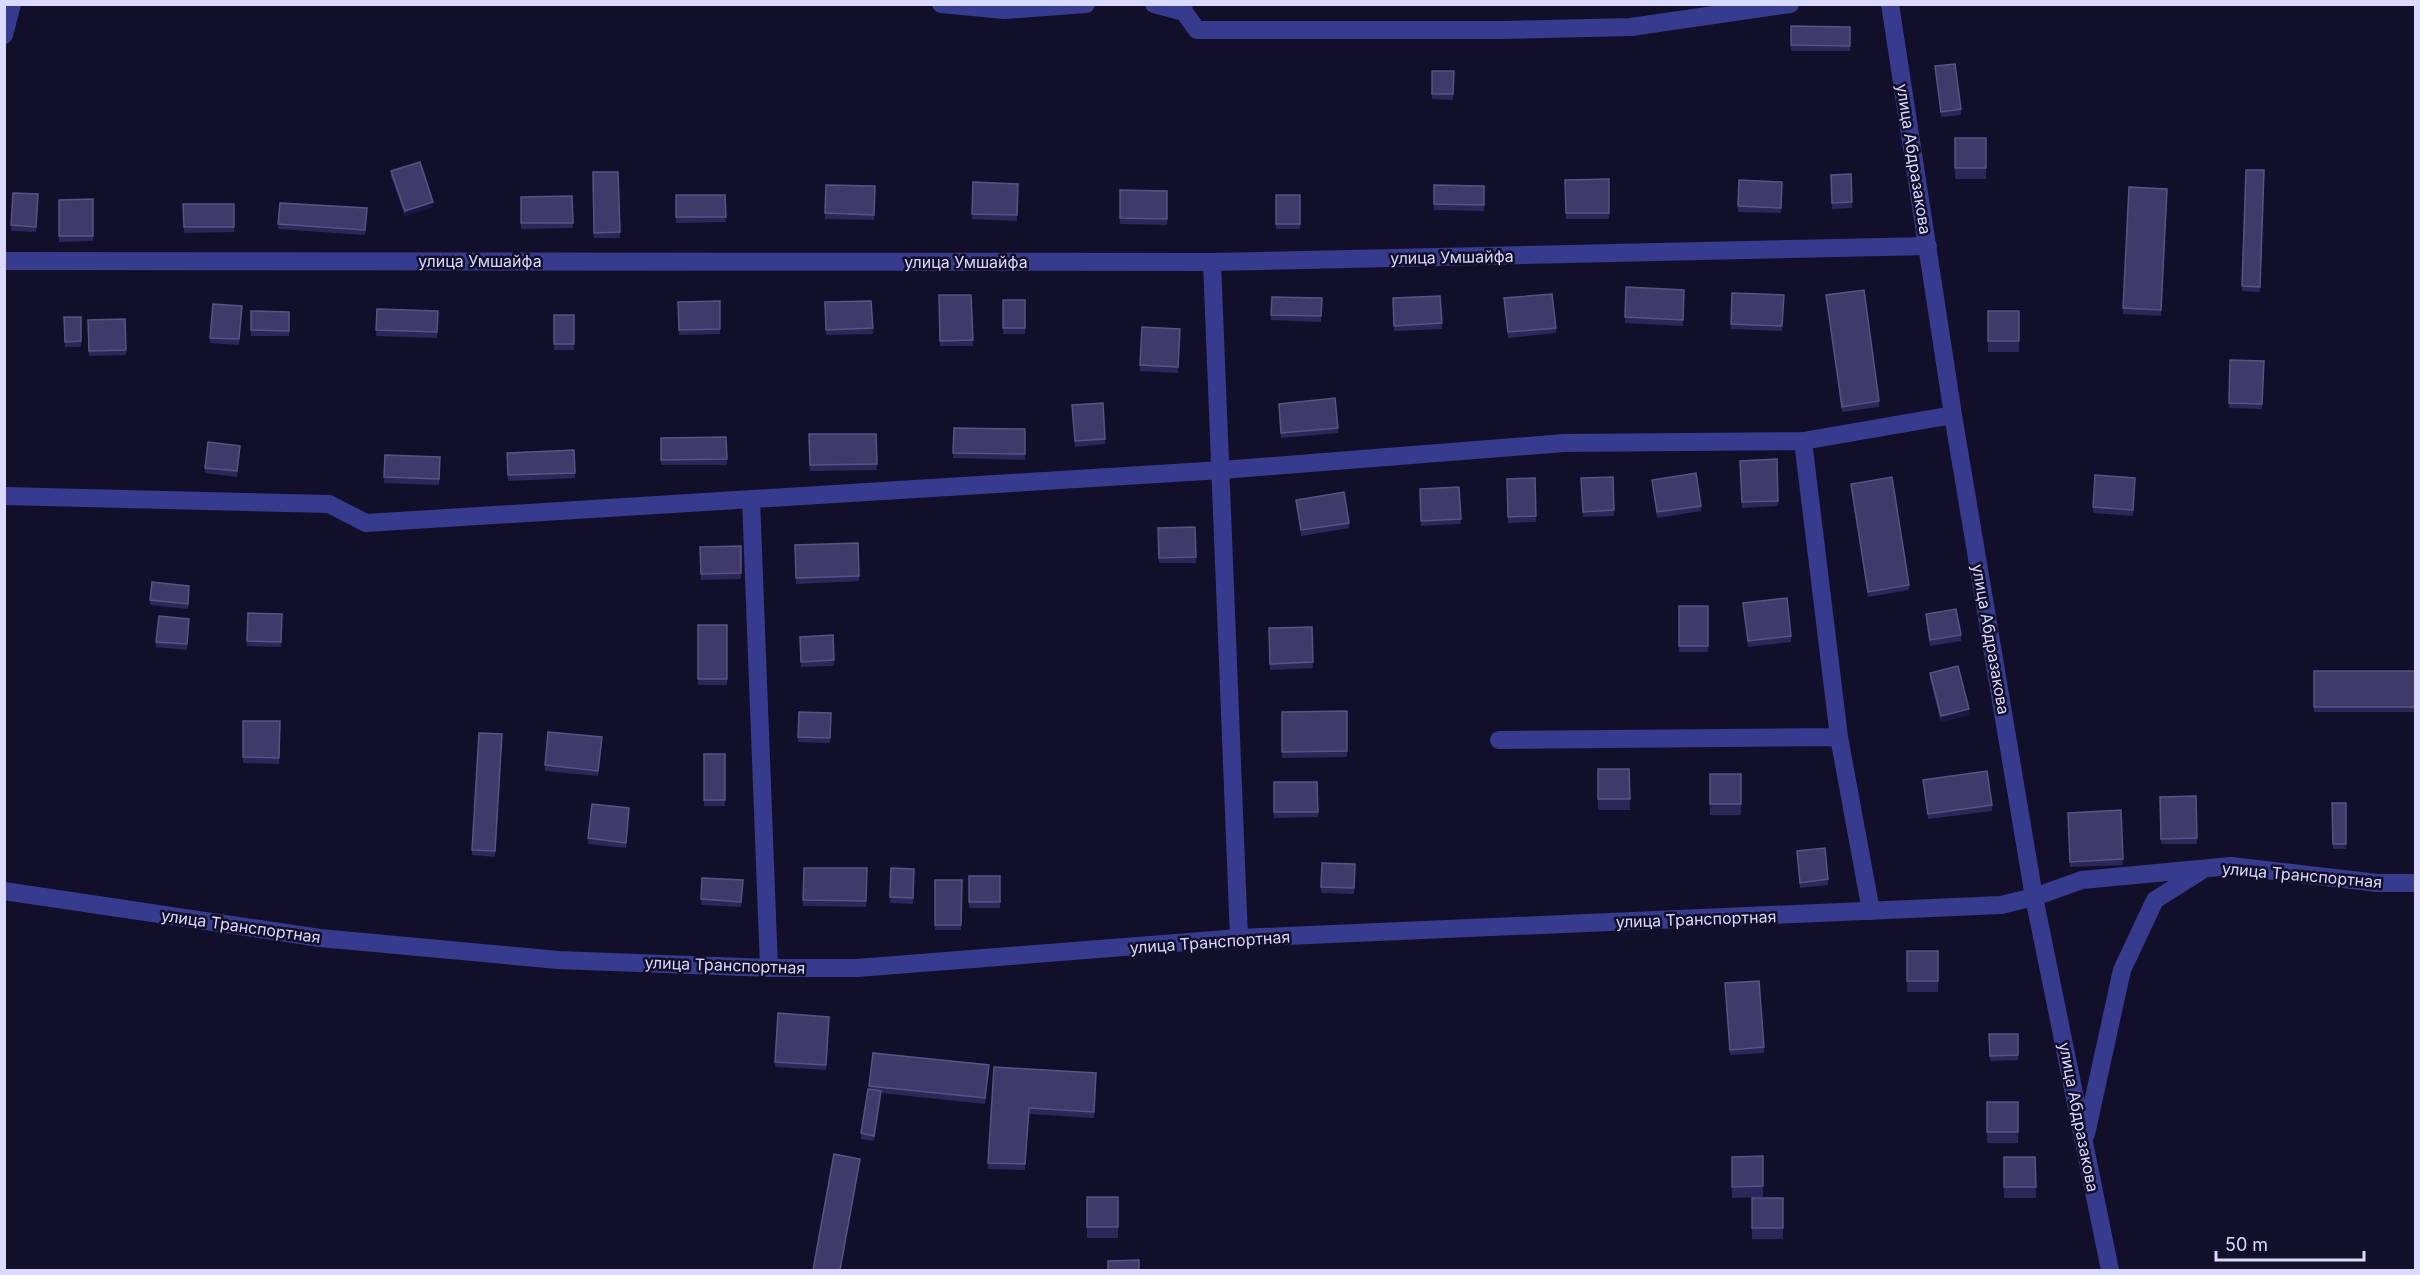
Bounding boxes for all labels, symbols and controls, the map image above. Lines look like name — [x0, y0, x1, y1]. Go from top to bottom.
street label: улица Абдразакова — [1892, 82, 1936, 236]
street label: улица Умшайфа — [1390, 246, 1514, 268]
street label: улица Умшайфа — [418, 251, 542, 271]
street label: улица Умшайфа — [904, 252, 1028, 272]
street label: улица Абдразакова — [1968, 562, 2014, 716]
street label: улица Транспортная — [2221, 858, 2383, 892]
street label: улица Транспортная — [160, 905, 322, 947]
street label: улица Транспортная — [1615, 906, 1777, 932]
street label: улица Транспортная — [1129, 926, 1291, 958]
street label: улица Транспортная — [644, 952, 806, 978]
street label: улица Абдразакова — [2055, 1040, 2103, 1194]
scale bar — [2216, 1224, 2364, 1262]
text: 50 m — [2225, 1234, 2268, 1255]

